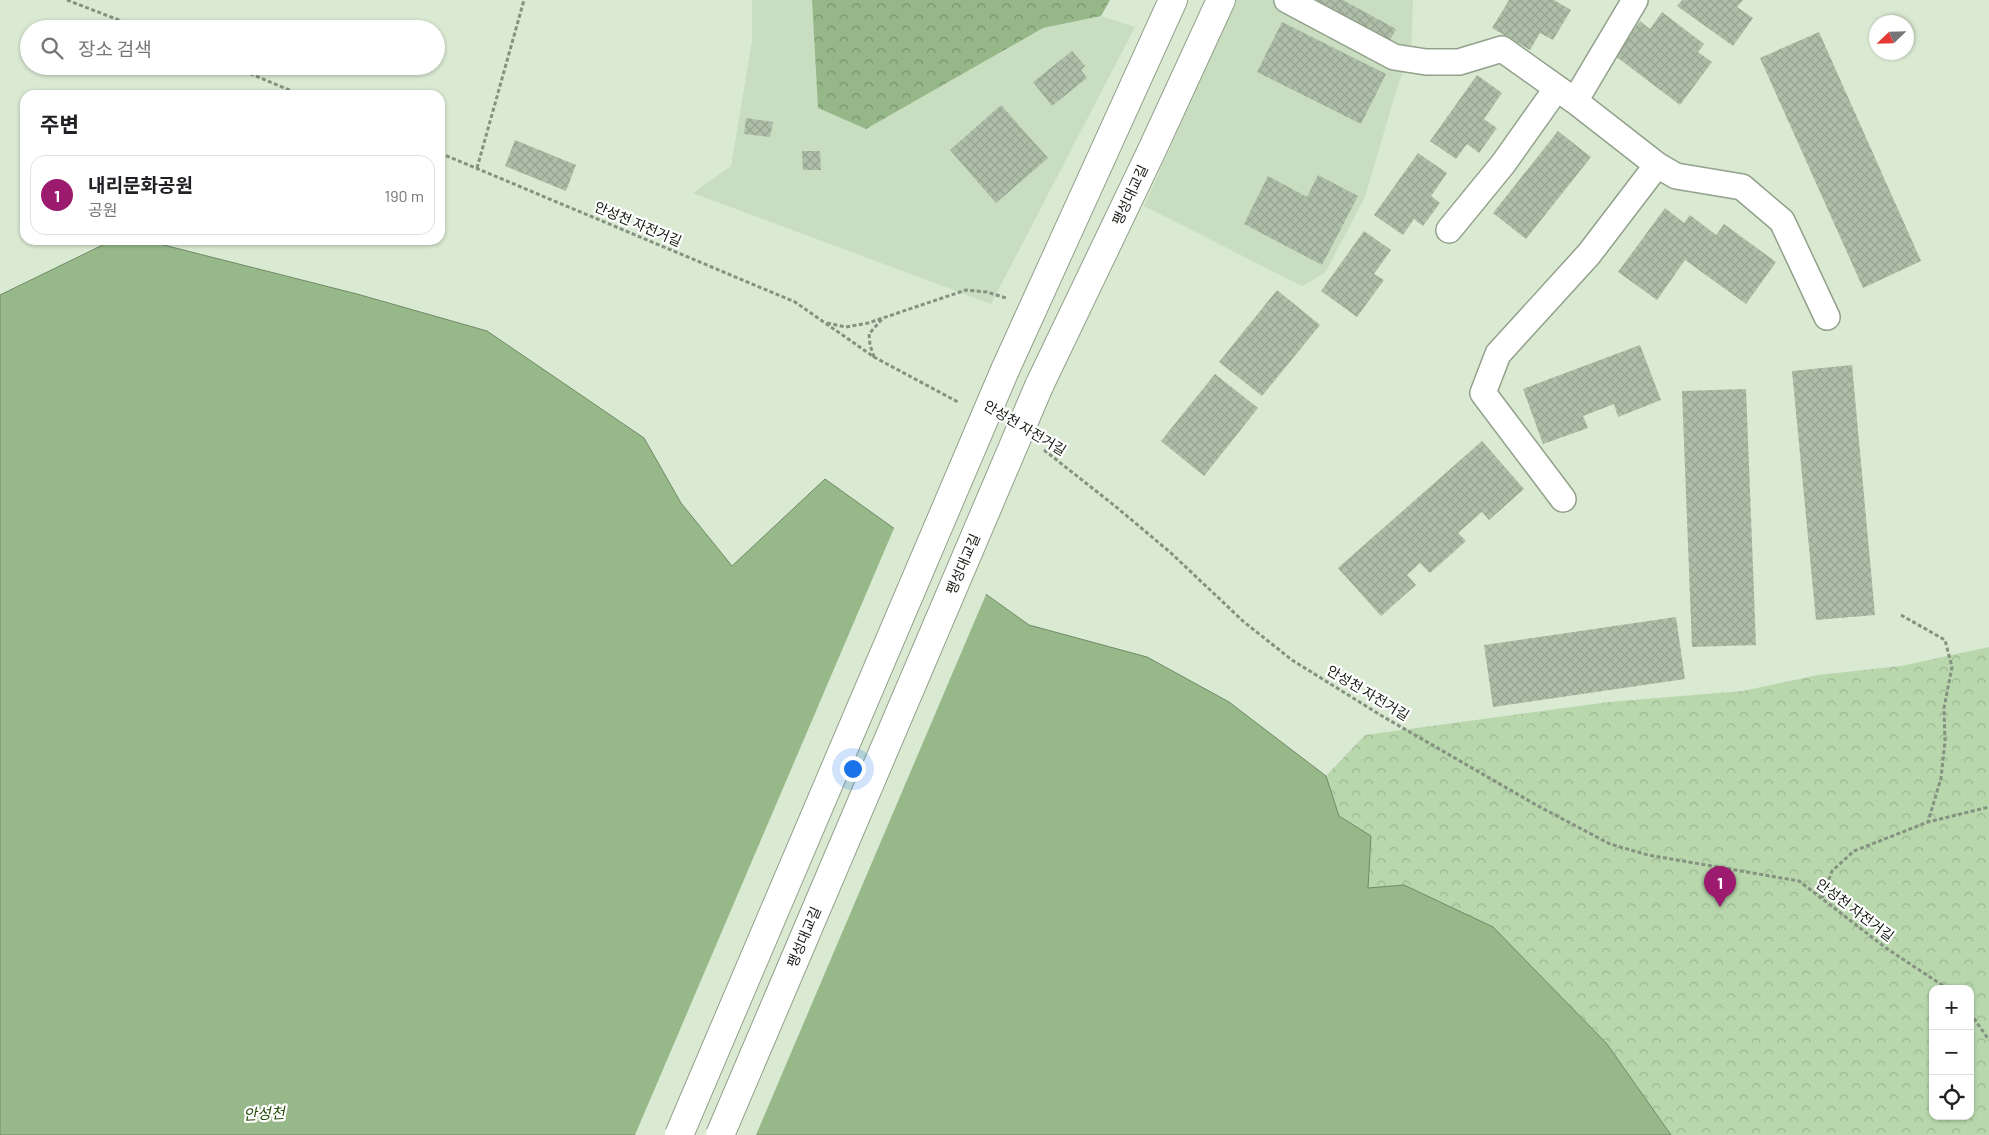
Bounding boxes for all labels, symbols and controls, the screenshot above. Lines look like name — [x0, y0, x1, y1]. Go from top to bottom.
north arrow — [1869, 15, 1914, 60]
search box — [20, 20, 445, 75]
icon: search — [38, 34, 66, 62]
text: 장소 검색 — [78, 37, 152, 60]
text: 주변 — [40, 111, 79, 136]
street label: 팽성대교길 — [1108, 162, 1151, 228]
text: 내리문화공원 — [88, 173, 193, 196]
text: 1 — [54, 186, 60, 205]
text: 190 m — [385, 186, 424, 205]
street label: 안성천 자전거길 — [592, 198, 684, 250]
text: 공원 — [88, 200, 117, 219]
street label: 안성천 자전거길 — [981, 396, 1069, 459]
street label: 팽성대교길 — [942, 531, 983, 597]
street label: 안성천 자전거길 — [1324, 661, 1412, 724]
your location — [840, 756, 866, 782]
pin: 1 — [1704, 866, 1736, 907]
street label: 안성천 자전거길 — [1813, 875, 1898, 944]
street label: 팽성대교길 — [783, 904, 824, 970]
map controls — [1929, 985, 1974, 1120]
button: + — [1929, 985, 1974, 1030]
button: − — [1929, 1030, 1974, 1075]
button: locate — [1929, 1075, 1974, 1120]
water label: 안성천 — [243, 1103, 287, 1123]

